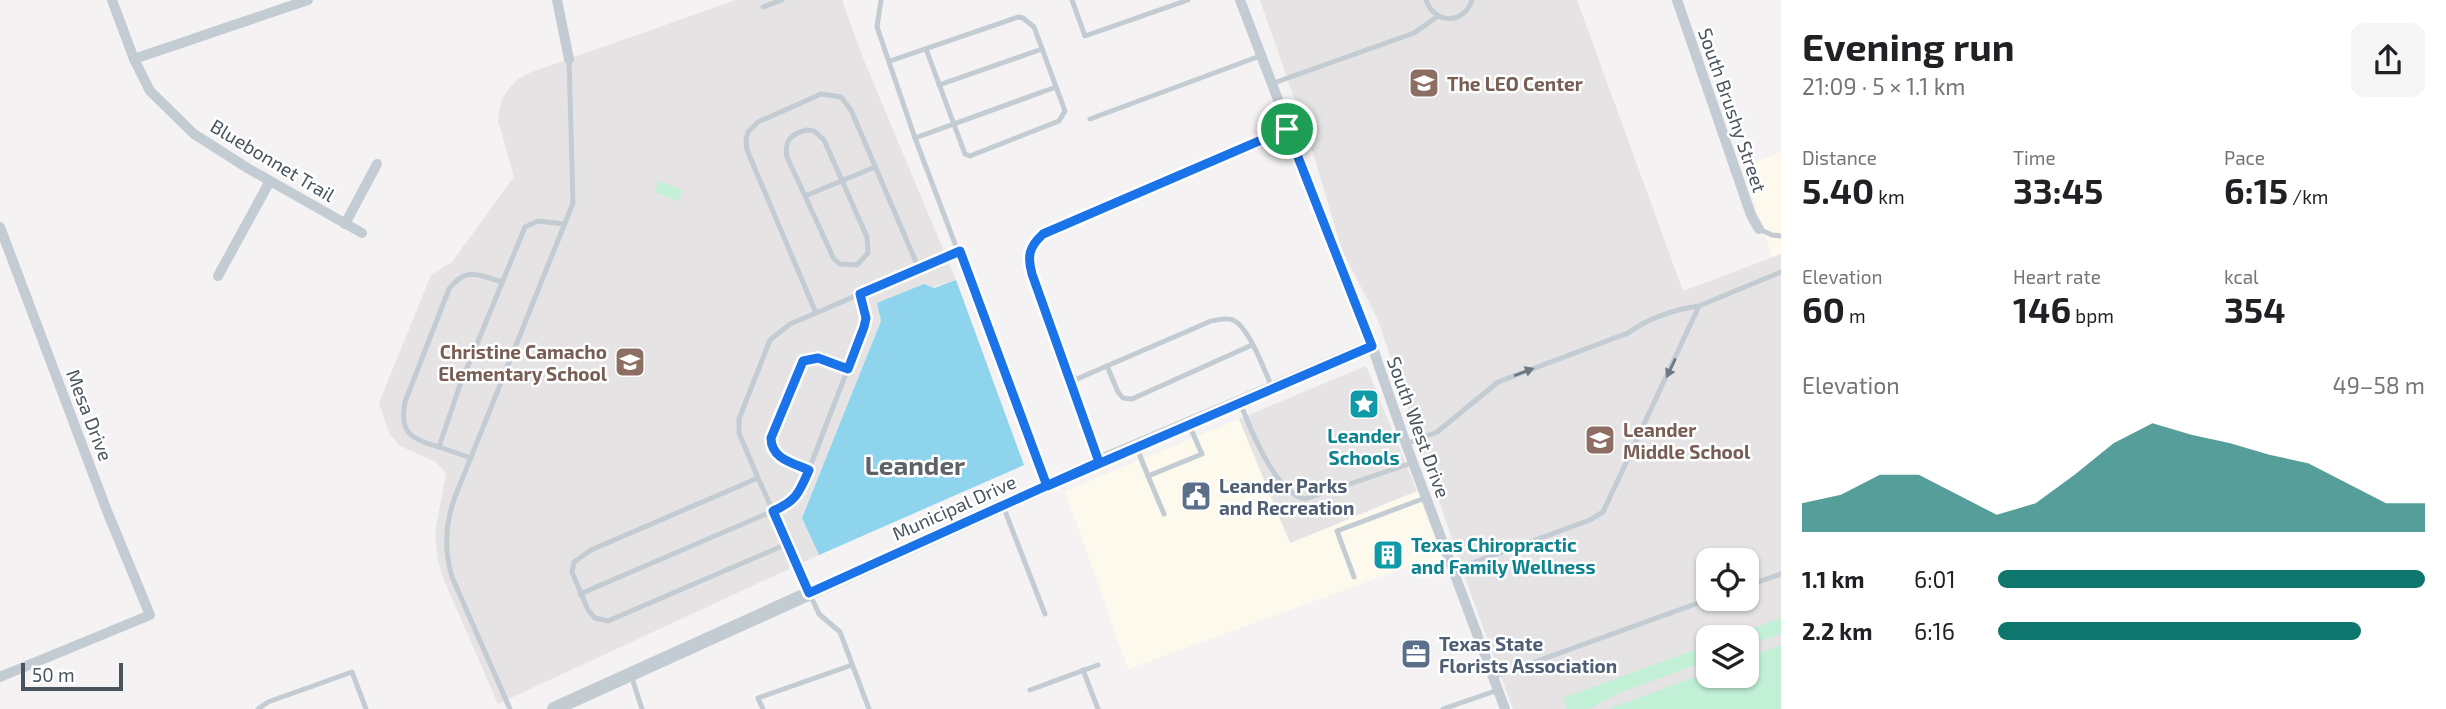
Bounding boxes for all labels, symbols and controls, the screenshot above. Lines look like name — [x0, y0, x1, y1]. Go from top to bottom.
text: Evening run — [1802, 23, 2015, 69]
button: share — [2351, 23, 2425, 97]
street label: South Brushy Street — [1694, 25, 1772, 195]
school or university icon: The LEO Center — [1407, 66, 1441, 100]
place label: The LEO Center — [1447, 72, 1583, 95]
text: 21:09 · 5 × 1.1 km — [1802, 72, 1966, 100]
pin — [1257, 99, 1317, 159]
icon: arrive — [1268, 110, 1306, 148]
street label: Bluebonnet Trail — [207, 114, 340, 206]
text: Distance — [1802, 146, 1877, 169]
text: Time — [2013, 146, 2056, 169]
text: Pace — [2224, 146, 2265, 169]
text: 5.40 — [1802, 169, 1874, 211]
text: 33:45 — [2013, 169, 2103, 211]
text: 6:15 — [2224, 169, 2288, 211]
text: km — [1874, 185, 1905, 208]
text: /km — [2288, 185, 2328, 208]
text: Elevation — [1802, 265, 1883, 288]
text: Heart rate — [2013, 265, 2101, 288]
text: kcal — [2224, 265, 2259, 288]
text: 60 — [1802, 288, 1845, 330]
text: 146 — [2013, 288, 2071, 330]
text: 354 — [2224, 288, 2285, 330]
text: m — [1845, 304, 1866, 327]
text: bpm — [2071, 304, 2114, 327]
place label: Christine Camacho Elementary School — [438, 340, 608, 386]
school or university icon: Christine Camacho Elementary School — [613, 345, 647, 379]
street label: South West Drive — [1383, 353, 1455, 501]
one-way arrow — [1665, 358, 1676, 378]
street label: Mesa Drive — [62, 366, 118, 464]
one-way arrow — [1514, 366, 1535, 377]
text: Elevation — [1802, 371, 1900, 399]
text: 49–58 m — [2333, 371, 2425, 399]
place icon: Leander Schools — [1347, 387, 1381, 421]
place label: Leander Middle School — [1623, 418, 1751, 463]
school or university icon: Leander Middle School — [1583, 423, 1617, 457]
place label: Leander Schools — [1327, 424, 1401, 469]
district label: Leander — [865, 449, 965, 480]
street label: Municipal Drive — [888, 469, 1020, 545]
place label: Leander Parks and Recreation — [1219, 474, 1354, 519]
public building icon: Leander Parks and Recreation — [1179, 479, 1213, 513]
place label: Texas Chiropractic and Family Wellness — [1411, 533, 1596, 579]
building icon: Texas Chiropractic and Family Wellness — [1371, 538, 1405, 572]
map controls — [1696, 548, 1759, 688]
button: locate — [1696, 548, 1759, 611]
text: 1.1 km — [1802, 565, 1865, 593]
text: 6:01 — [1914, 565, 1956, 593]
text: 2.2 km — [1802, 617, 1872, 645]
text: 6:16 — [1914, 617, 1955, 645]
button: layers — [1696, 625, 1759, 688]
place label: Texas State Florists Association — [1439, 632, 1617, 677]
office icon: Texas State Florists Association — [1399, 637, 1433, 671]
scale bar — [21, 660, 122, 692]
text: 50 m — [32, 663, 75, 686]

